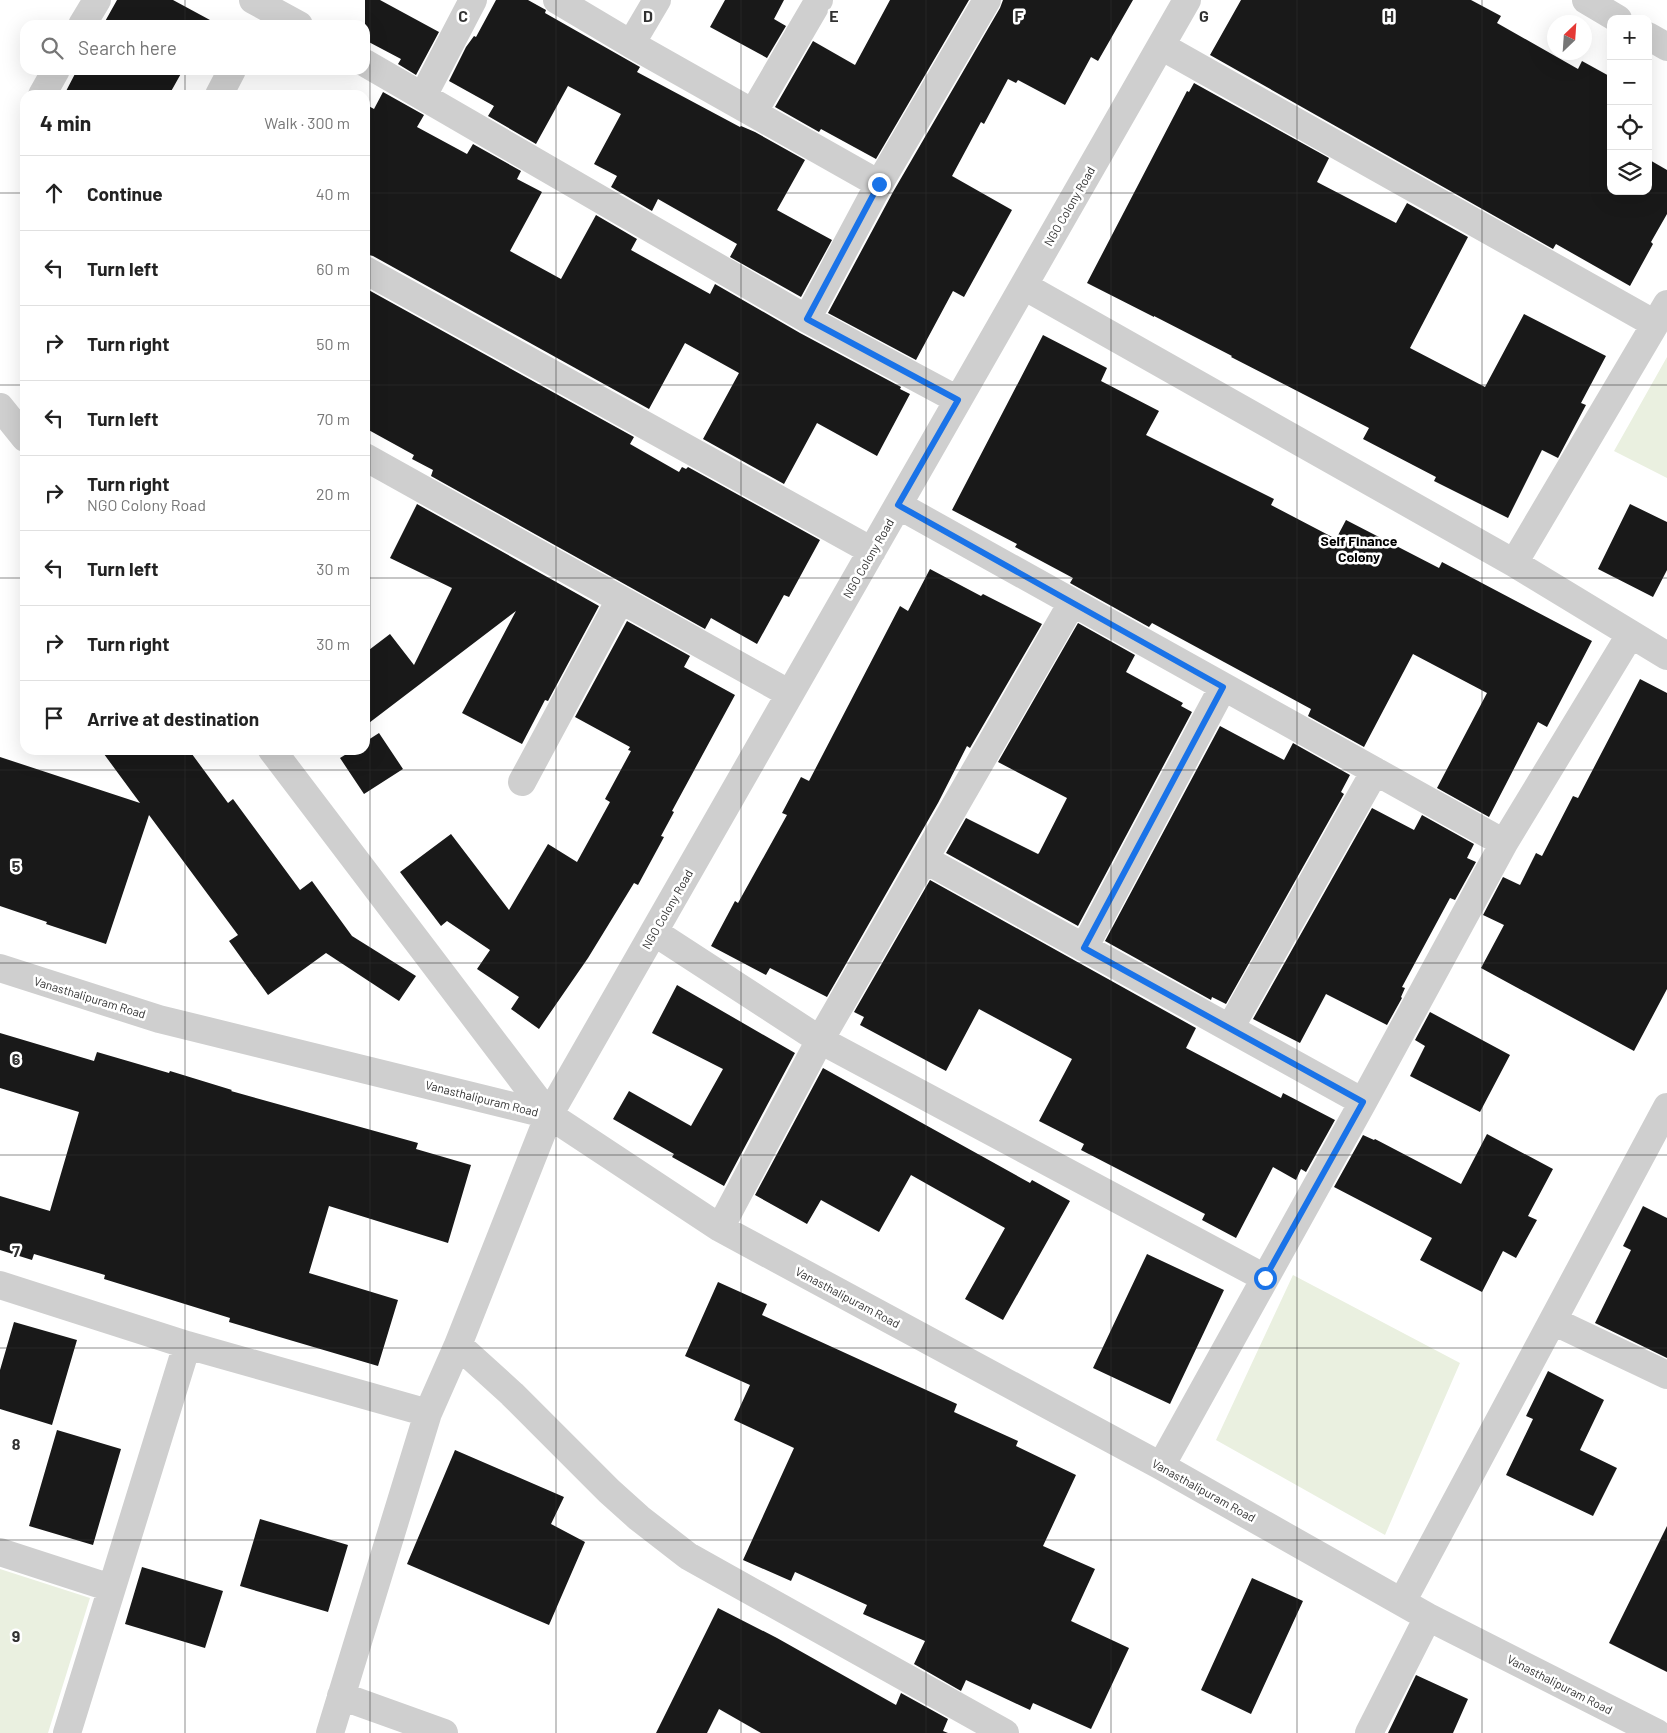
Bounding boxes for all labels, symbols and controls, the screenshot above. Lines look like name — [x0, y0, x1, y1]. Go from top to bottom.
text: C — [458, 6, 468, 25]
text: D — [643, 6, 653, 25]
text: E — [829, 6, 839, 25]
text: F — [1015, 6, 1024, 25]
text: G — [1199, 6, 1209, 25]
text: H — [1384, 6, 1394, 25]
north arrow — [1547, 15, 1592, 60]
map controls — [1607, 15, 1652, 195]
button: + — [1607, 15, 1652, 60]
search box — [20, 20, 370, 75]
icon: search — [38, 34, 66, 62]
text: Search here — [78, 36, 177, 59]
button: − — [1607, 60, 1652, 105]
button: locate — [1607, 105, 1652, 150]
text: 4 min — [40, 110, 91, 135]
text: Walk · 300 m — [264, 113, 350, 132]
button: layers — [1607, 150, 1652, 195]
street label: NGO Colony Road — [1041, 164, 1097, 248]
route end — [868, 173, 891, 196]
icon: ahead — [40, 179, 68, 207]
text: Continue — [87, 182, 163, 205]
text: 40 m — [316, 184, 350, 203]
icon: left — [40, 254, 68, 282]
text: Turn left — [87, 257, 158, 280]
text: 60 m — [316, 259, 350, 278]
icon: right — [40, 329, 68, 357]
text: Turn right — [87, 332, 169, 355]
text: 50 m — [316, 334, 350, 353]
icon: left — [40, 404, 68, 432]
text: Turn left — [87, 407, 158, 430]
text: 70 m — [317, 409, 350, 428]
text: Turn right — [87, 472, 169, 495]
icon: right — [40, 479, 68, 507]
text: 20 m — [316, 484, 350, 503]
text: NGO Colony Road — [87, 495, 206, 514]
street label: NGO Colony Road — [840, 516, 896, 600]
district label: Self Finance Colony — [1321, 532, 1398, 565]
icon: left — [40, 554, 68, 582]
text: Turn left — [87, 557, 158, 580]
text: 30 m — [316, 559, 350, 578]
icon: right — [40, 629, 68, 657]
text: Turn right — [87, 632, 169, 655]
text: 30 m — [316, 634, 350, 653]
icon: arrive — [40, 704, 68, 732]
text: Arrive at destination — [87, 707, 259, 730]
text: 5 — [12, 856, 21, 875]
street label: NGO Colony Road — [639, 867, 695, 951]
street label: Vanasthalipuram Road — [32, 973, 148, 1021]
text: 6 — [12, 1049, 21, 1068]
street label: Vanasthalipuram Road — [424, 1077, 540, 1119]
text: 7 — [12, 1241, 20, 1260]
street label: Vanasthalipuram Road — [793, 1264, 903, 1330]
route start — [1254, 1267, 1277, 1290]
text: 8 — [12, 1434, 21, 1453]
street label: Vanasthalipuram Road — [1150, 1456, 1258, 1524]
text: 9 — [12, 1626, 20, 1645]
street label: Vanasthalipuram Road — [1505, 1651, 1615, 1717]

